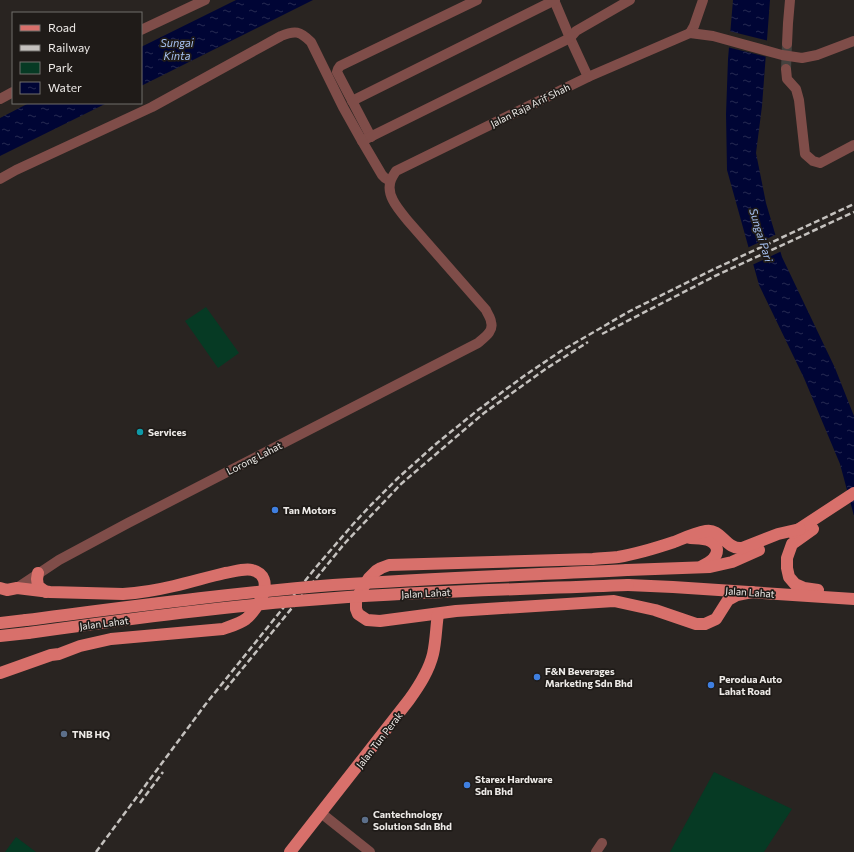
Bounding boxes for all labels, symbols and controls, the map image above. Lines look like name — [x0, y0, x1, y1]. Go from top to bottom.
legend — [12, 12, 142, 104]
text: Road — [48, 20, 76, 34]
water label: Sungai Kinta — [160, 36, 195, 62]
text: Railway — [48, 40, 90, 54]
text: Park — [48, 60, 74, 74]
text: Water — [48, 80, 82, 94]
street label: Jalan Raja Arif Shah — [488, 81, 572, 129]
water label: Sungai Pari — [747, 206, 776, 264]
place label: Services — [148, 426, 187, 438]
marker: Services — [135, 427, 145, 437]
street label: Lorong Lahat — [224, 439, 284, 477]
place label: Tan Motors — [283, 504, 336, 516]
marker: Tan Motors — [270, 505, 280, 515]
street label: Jalan Lahat — [725, 584, 775, 600]
street label: Jalan Lahat — [401, 586, 451, 600]
street label: Jalan Lahat — [79, 614, 129, 632]
place label: F&N Beverages Marketing Sdn Bhd — [545, 665, 633, 689]
marker: F&N Beverages Marketing Sdn Bhd — [532, 672, 542, 682]
place label: Perodua Auto Lahat Road — [719, 673, 782, 697]
marker: Perodua Auto Lahat Road — [706, 680, 716, 690]
street label: Jalan Tun Perak — [353, 709, 405, 771]
place label: TNB HQ — [72, 728, 110, 740]
marker: TNB HQ — [59, 729, 69, 739]
place label: Starex Hardware Sdn Bhd — [475, 773, 553, 797]
marker: Starex Hardware Sdn Bhd — [462, 780, 472, 790]
place label: Cantechnology Solution Sdn Bhd — [373, 808, 452, 832]
marker: Cantechnology Solution Sdn Bhd — [360, 815, 370, 825]

